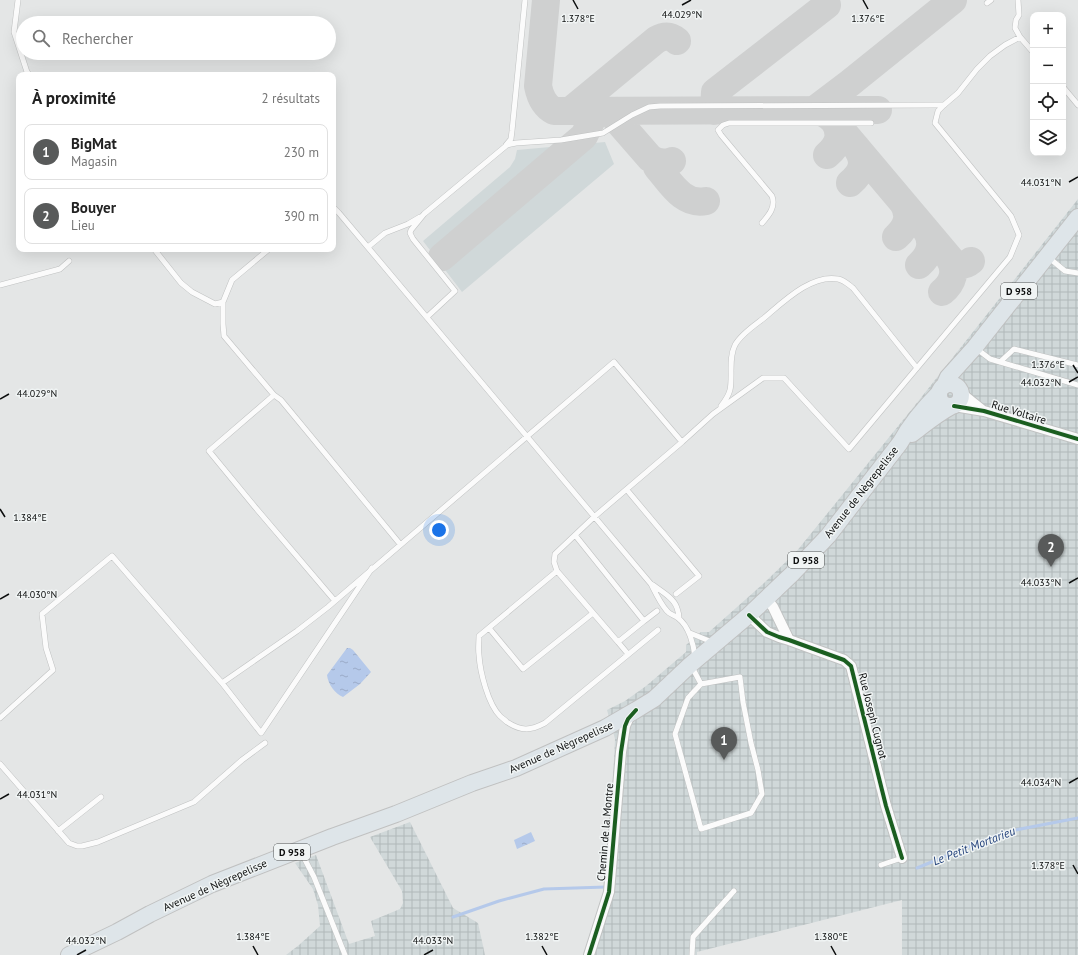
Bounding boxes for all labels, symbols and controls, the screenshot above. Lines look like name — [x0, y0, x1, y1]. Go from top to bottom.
text: 44.029°N — [662, 8, 702, 21]
text: 1.378°E — [561, 12, 595, 25]
text: 1.376°E — [851, 12, 885, 25]
map controls — [1030, 12, 1066, 156]
button: + — [1030, 12, 1066, 48]
search box — [16, 16, 336, 60]
icon: search — [30, 27, 52, 49]
text: Rechercher — [62, 29, 133, 48]
button: − — [1030, 48, 1066, 84]
button: locate — [1030, 84, 1066, 120]
text: À proximité — [32, 87, 116, 109]
text: 2 résultats — [261, 90, 320, 107]
button: layers — [1030, 120, 1066, 156]
text: BigMat — [71, 134, 117, 153]
text: 1 — [42, 144, 50, 161]
text: 230 m — [284, 144, 319, 161]
text: Magasin — [71, 153, 117, 170]
text: 44.031°N — [1021, 176, 1061, 189]
text: Bouyer — [71, 198, 116, 217]
text: 2 — [42, 208, 50, 225]
text: 390 m — [284, 208, 319, 225]
text: Lieu — [71, 217, 95, 234]
road number: D 958 — [1001, 283, 1037, 299]
text: 1.376°E — [1031, 358, 1065, 371]
text: 44.032°N — [1021, 376, 1061, 389]
text: 44.029°N — [17, 387, 57, 400]
street label: Rue Voltaire — [990, 397, 1049, 427]
street label: Avenue de Nègrepelisse — [821, 443, 901, 541]
text: 1.384°E — [13, 511, 47, 524]
your location — [429, 520, 449, 540]
pin: 2 — [1038, 534, 1064, 567]
road number: D 958 — [788, 552, 824, 568]
text: 44.033°N — [1021, 576, 1061, 589]
text: 44.030°N — [17, 588, 57, 601]
street label: Rue Joseph Cugnot — [855, 671, 891, 761]
street label: Avenue de Nègrepelisse — [507, 718, 616, 776]
pin: 1 — [711, 727, 737, 760]
text: 44.034°N — [1021, 776, 1061, 789]
street label: Chemin de la Montre — [594, 782, 616, 882]
text: 44.031°N — [17, 788, 57, 801]
water label: Le Petit Mortarieu — [930, 823, 1017, 868]
road number: D 958 — [274, 844, 310, 860]
street label: Avenue de Nègrepelisse — [161, 856, 270, 914]
text: 1.378°E — [1031, 859, 1065, 872]
text: 1.384°E — [236, 930, 270, 943]
text: 1.382°E — [525, 930, 559, 943]
text: 1.380°E — [814, 930, 848, 943]
text: 44.032°N — [66, 934, 106, 947]
text: 44.033°N — [413, 934, 453, 947]

